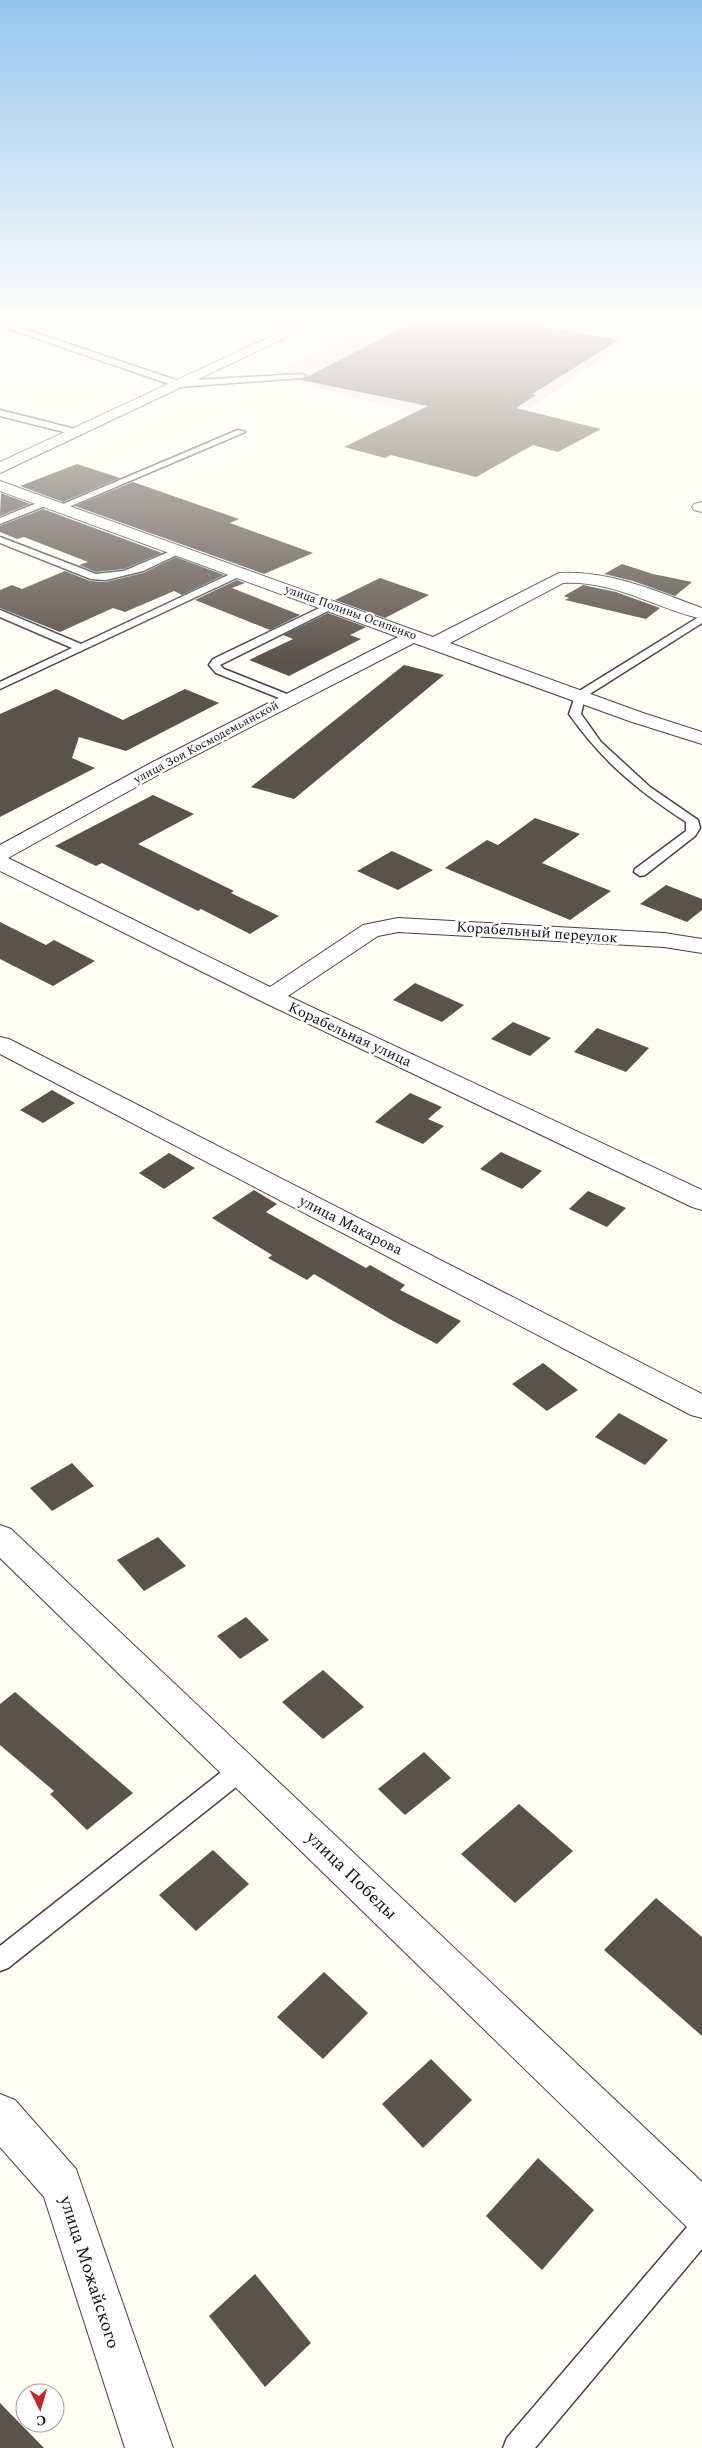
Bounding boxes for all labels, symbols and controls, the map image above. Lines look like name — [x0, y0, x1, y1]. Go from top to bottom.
street label: улица Полины Осипенко — [281, 579, 420, 645]
street label: улица Зои Космодемьянской — [129, 696, 282, 789]
street label: Корабельный переулок — [455, 915, 618, 950]
street label: Корабельная улица — [284, 996, 416, 1073]
street label: улица Макарова — [294, 1189, 407, 1262]
street label: улица Победы — [299, 1824, 404, 1926]
street label: улица Можайского — [52, 2191, 127, 2352]
north arrow — [15, 2383, 65, 2433]
text: С — [35, 2410, 47, 2431]

